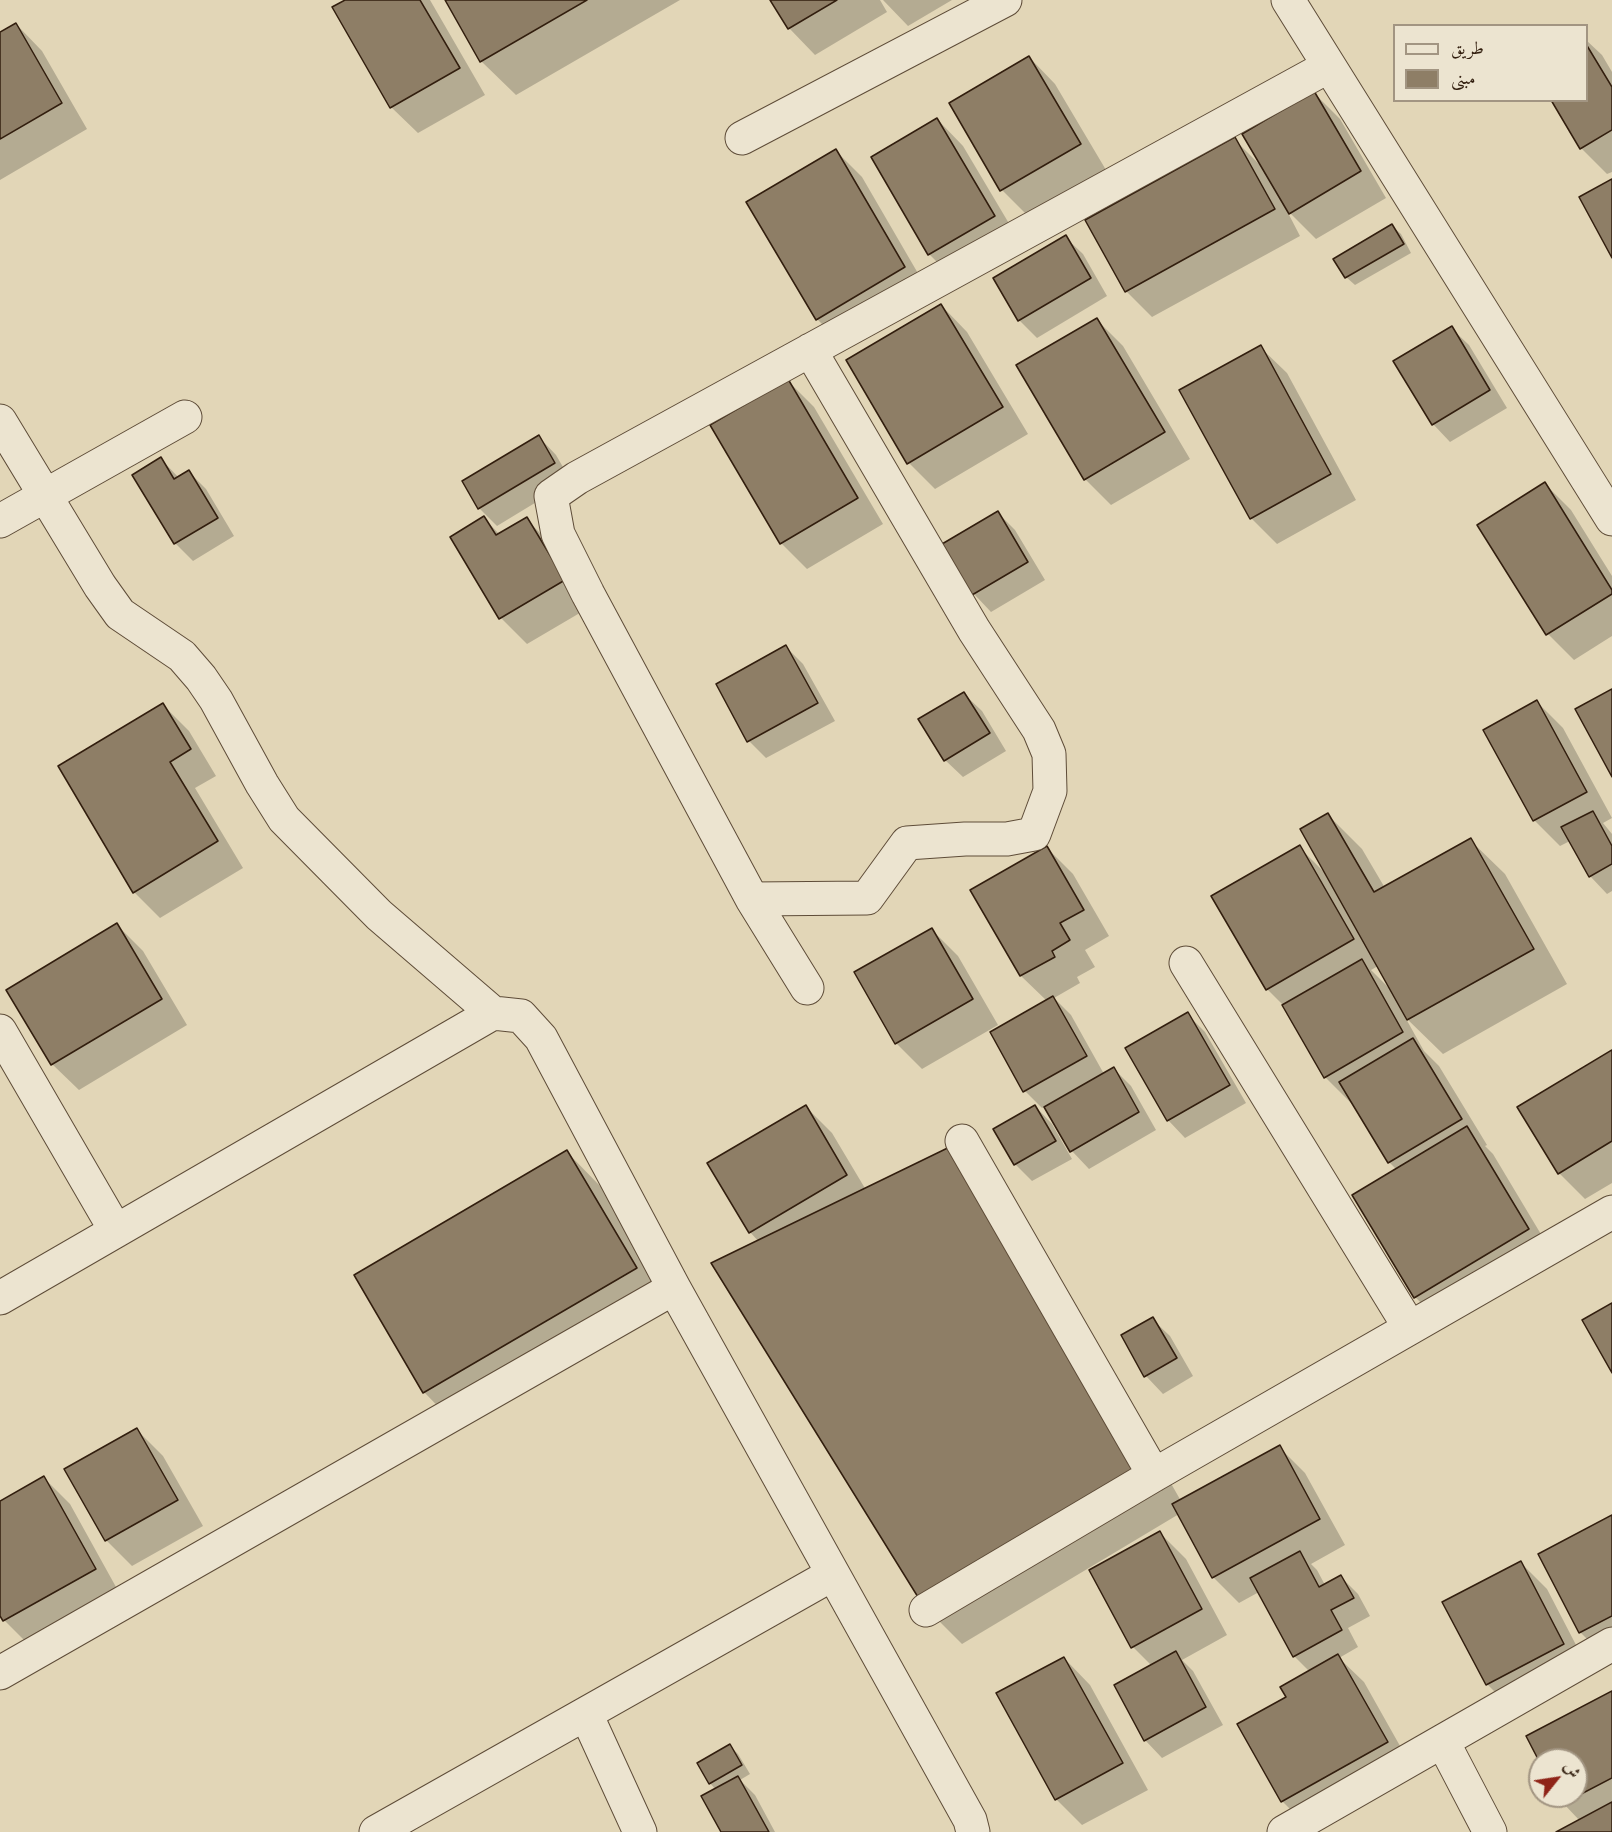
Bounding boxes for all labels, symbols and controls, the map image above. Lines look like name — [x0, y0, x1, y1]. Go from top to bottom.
legend — [1393, 24, 1588, 102]
text: طريق — [1451, 38, 1484, 59]
text: مبنى — [1451, 68, 1476, 89]
north arrow — [1528, 1748, 1588, 1808]
text: ش — [1560, 1758, 1584, 1781]

